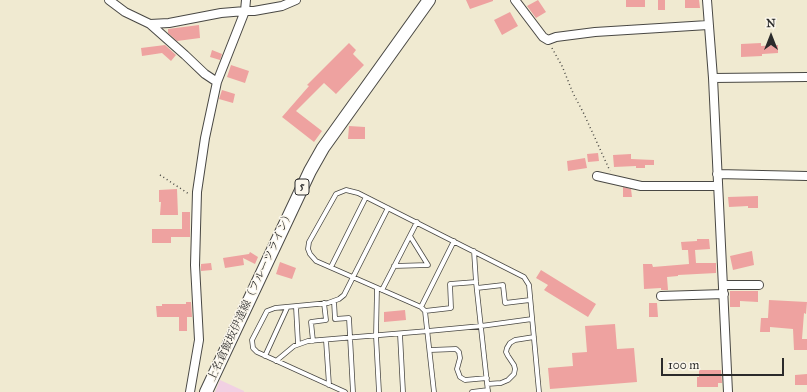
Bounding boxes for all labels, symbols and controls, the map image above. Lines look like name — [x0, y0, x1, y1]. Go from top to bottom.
north arrow — [751, 16, 791, 56]
text: N — [766, 17, 776, 30]
road number: 5 — [295, 179, 309, 195]
street label: 上名倉飯坂伊達線（フルーツライン） — [206, 208, 296, 384]
scale bar — [663, 350, 786, 376]
text: 100 m — [668, 358, 699, 372]

